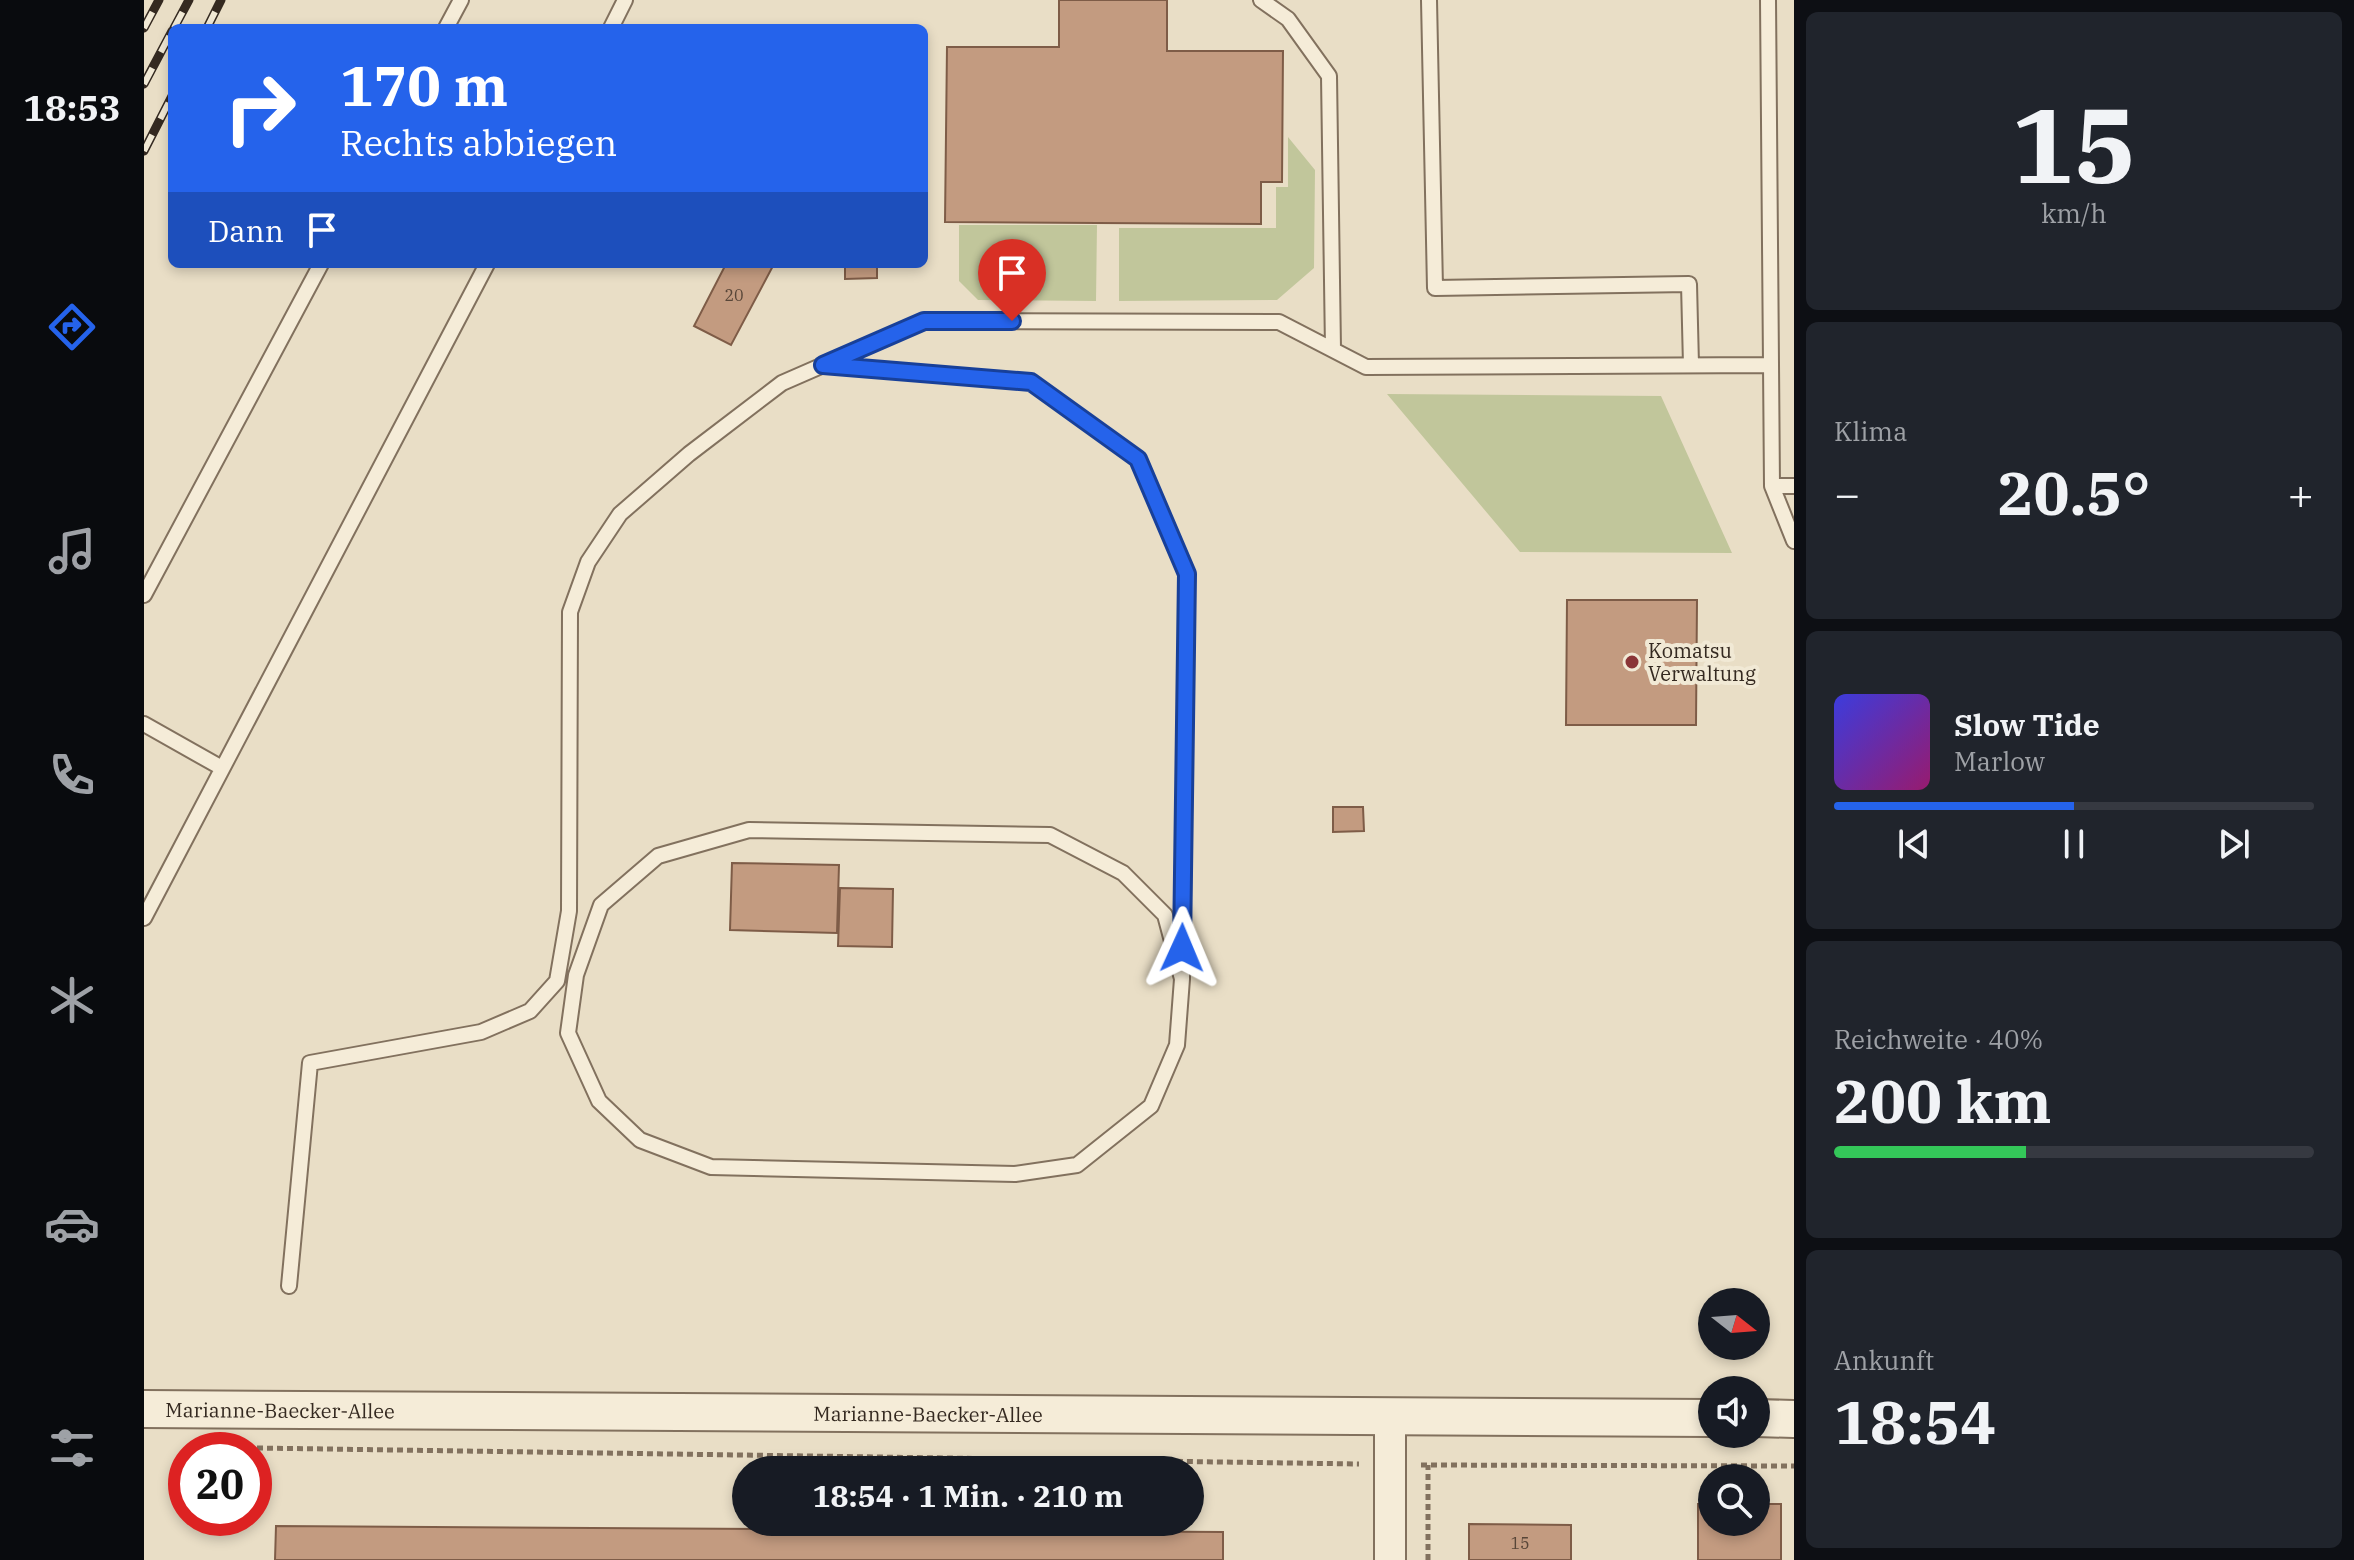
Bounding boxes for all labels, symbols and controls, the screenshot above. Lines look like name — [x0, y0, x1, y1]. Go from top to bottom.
text: 170 m — [340, 49, 508, 121]
icon: right — [208, 56, 312, 160]
text: 15 — [2012, 76, 2136, 212]
text: 18:53 — [23, 84, 121, 131]
text: Rechts abbiegen — [340, 119, 617, 166]
text: km/h — [2041, 196, 2107, 230]
icon: arrive — [300, 208, 344, 252]
text: Dann — [208, 211, 284, 250]
pin — [978, 239, 1046, 321]
icon: arrive — [990, 251, 1034, 295]
house number: 20 — [724, 285, 744, 305]
icon: directions — [44, 299, 100, 355]
text: Klima — [1834, 414, 1907, 448]
text: 20.5° — [1997, 453, 2151, 532]
text: − — [1834, 465, 1860, 522]
text: + — [2288, 465, 2314, 522]
icon: music — [44, 523, 100, 579]
place label: Komatsu Verwaltung — [1648, 637, 1756, 687]
marker: Komatsu Verwaltung — [1623, 653, 1641, 671]
text: Slow Tide — [1954, 705, 2100, 744]
text: Marlow — [1954, 744, 2045, 778]
icon: phone — [44, 747, 100, 803]
icon: previous — [1892, 822, 1936, 866]
icon: pause — [2052, 822, 2096, 866]
icon: next — [2212, 822, 2256, 866]
position arrow — [1140, 906, 1224, 990]
icon: climate — [44, 972, 100, 1028]
text: Reichweite · 40% — [1834, 1022, 2043, 1056]
text: 200 km — [1834, 1061, 2052, 1140]
icon: car — [44, 1196, 100, 1252]
north arrow — [1698, 1288, 1770, 1360]
map controls — [1698, 1288, 1770, 1536]
text: Ankunft — [1834, 1343, 1934, 1377]
button: sound — [1698, 1376, 1770, 1448]
text: 18:54 — [1834, 1382, 1996, 1461]
street label: Marianne-Baecker-Allee — [165, 1396, 395, 1424]
street label: Marianne-Baecker-Allee — [813, 1399, 1043, 1428]
icon: filters — [44, 1420, 100, 1476]
speed limit sign: 20 — [168, 1432, 272, 1536]
button: search — [1698, 1464, 1770, 1536]
text: 18:54 · 1 Min. · 210 m — [813, 1476, 1123, 1515]
house number: 15 — [1510, 1533, 1530, 1553]

